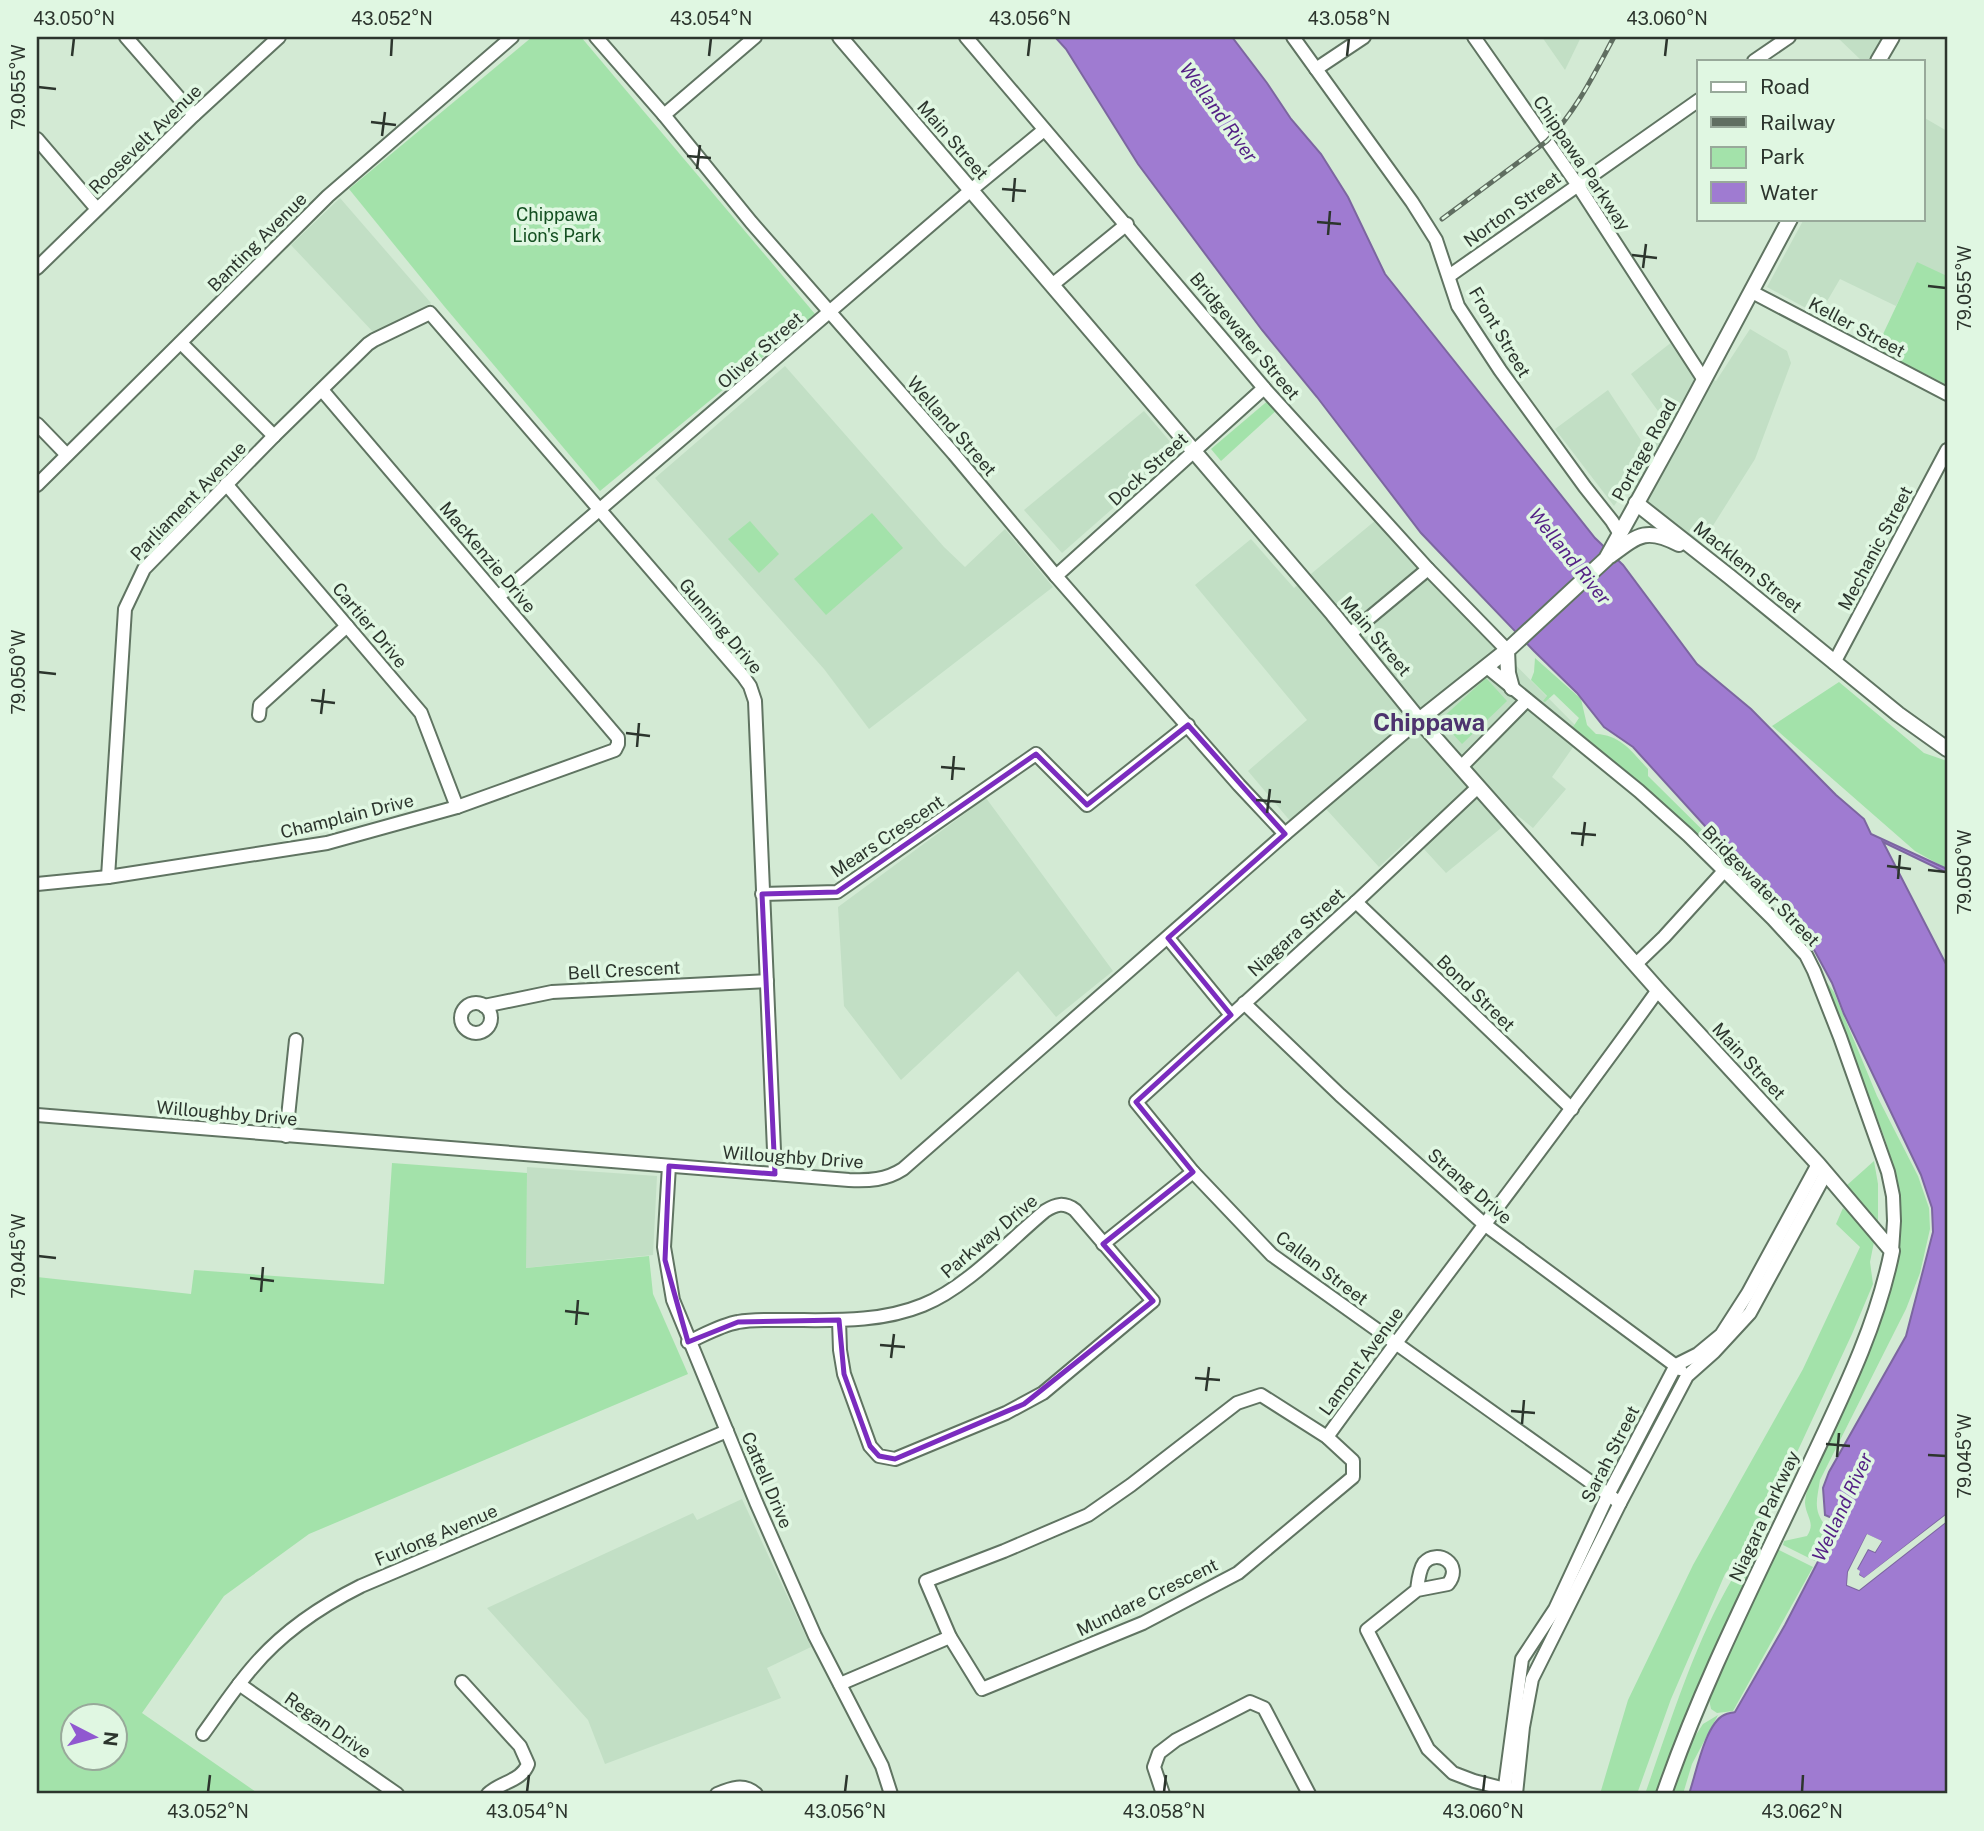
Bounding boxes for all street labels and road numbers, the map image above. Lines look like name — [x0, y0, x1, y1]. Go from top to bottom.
street label: Roosevelt Avenue — [84, 80, 206, 198]
street label: Chippawa Parkway — [1529, 92, 1635, 235]
street label: Main Street — [913, 96, 993, 184]
street label: Norton Street — [1459, 167, 1565, 251]
street label: Banting Avenue — [203, 188, 311, 296]
street label: Bridgewater Street — [1186, 268, 1304, 404]
street label: Front Street — [1465, 283, 1535, 381]
street label: Keller Street — [1805, 293, 1909, 361]
street label: Oliver Street — [713, 307, 807, 393]
street label: Welland Street — [903, 372, 1001, 480]
street label: Portage Road — [1607, 395, 1681, 505]
street label: Dock Street — [1104, 428, 1192, 510]
street label: Parliament Avenue — [126, 437, 250, 565]
street label: Mechanic Street — [1833, 482, 1917, 614]
street label: MacKenzie Drive — [435, 497, 541, 617]
street label: Macklem Street — [1690, 517, 1806, 617]
street label: Gunning Drive — [675, 574, 767, 678]
street label: Cartier Drive — [328, 578, 412, 672]
street label: Main Street — [1337, 592, 1415, 680]
street label: Champlain Drive — [278, 789, 416, 843]
street label: Mears Crescent — [827, 790, 947, 882]
street label: Bridgewater Street — [1698, 821, 1824, 951]
street label: Niagara Street — [1243, 883, 1349, 981]
street label: Bond Street — [1433, 951, 1519, 1035]
street label: Bell Crescent — [567, 957, 681, 983]
street label: Main Street — [1708, 1018, 1790, 1104]
street label: Willoughby Drive — [156, 1096, 298, 1130]
street label: Willoughby Drive — [722, 1142, 864, 1172]
street label: Strang Drive — [1424, 1144, 1516, 1228]
street label: Parkway Drive — [937, 1190, 1041, 1282]
street label: Callan Street — [1272, 1226, 1372, 1310]
street label: Lamont Avenue — [1315, 1303, 1407, 1419]
street label: Sarah Street — [1577, 1402, 1643, 1506]
street label: Cattell Drive — [737, 1428, 797, 1532]
street label: Niagara Parkway — [1725, 1447, 1804, 1585]
street label: Furlong Avenue — [372, 1500, 500, 1570]
street label: Mundare Crescent — [1073, 1554, 1221, 1640]
street label: Regan Drive — [281, 1688, 375, 1762]

